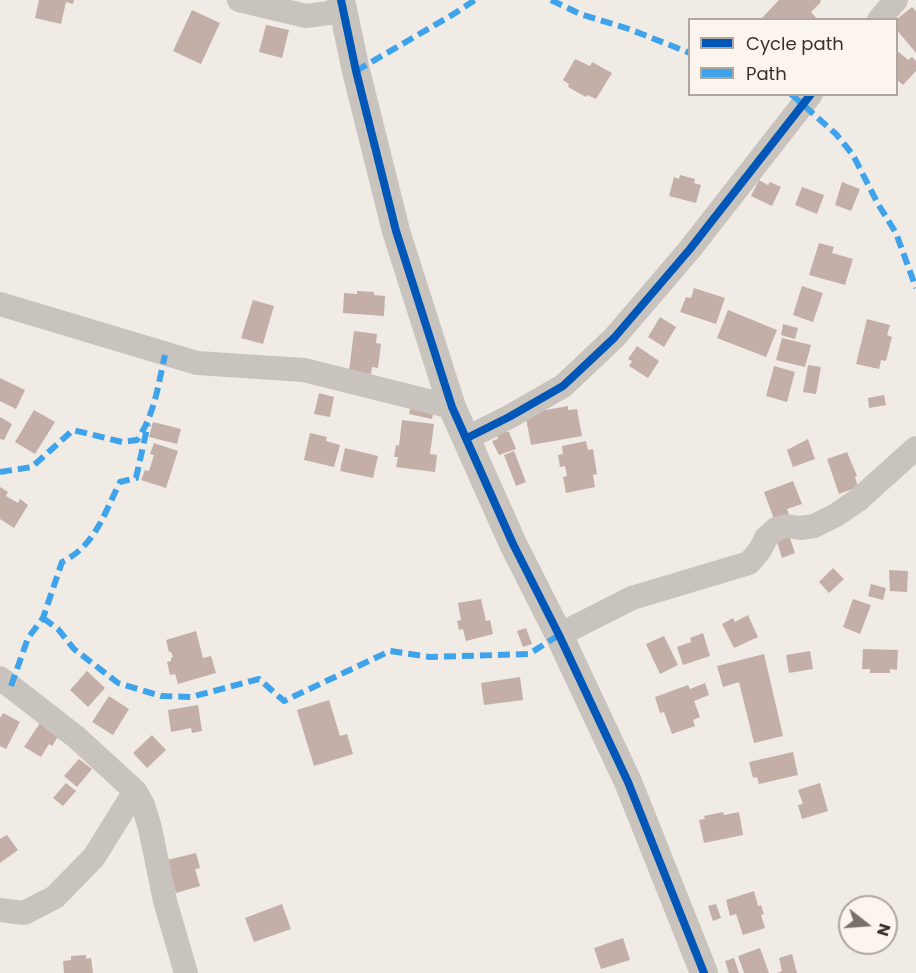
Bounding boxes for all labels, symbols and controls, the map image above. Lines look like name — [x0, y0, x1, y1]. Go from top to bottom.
legend — [688, 18, 898, 96]
text: Cycle path — [746, 31, 844, 56]
text: Path — [746, 61, 787, 86]
north arrow — [838, 895, 898, 955]
text: N — [871, 921, 897, 939]

